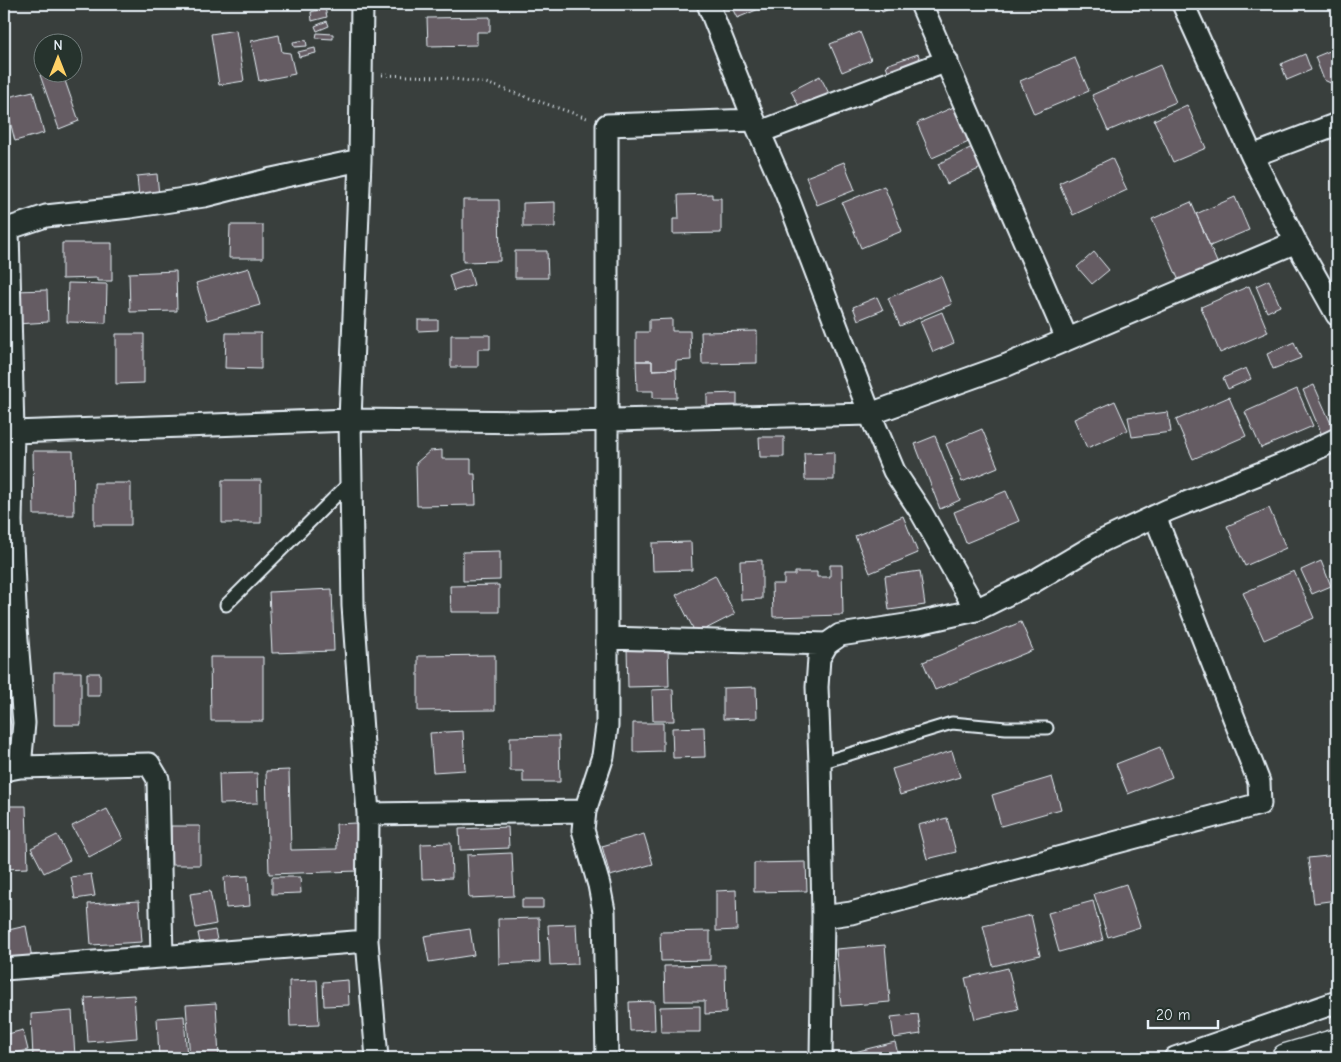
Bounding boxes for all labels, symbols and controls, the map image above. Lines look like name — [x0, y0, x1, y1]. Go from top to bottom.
north arrow — [32, 32, 82, 82]
text: N — [53, 37, 63, 54]
scale bar — [1148, 997, 1218, 1029]
text: 20 m — [1156, 1006, 1190, 1024]

